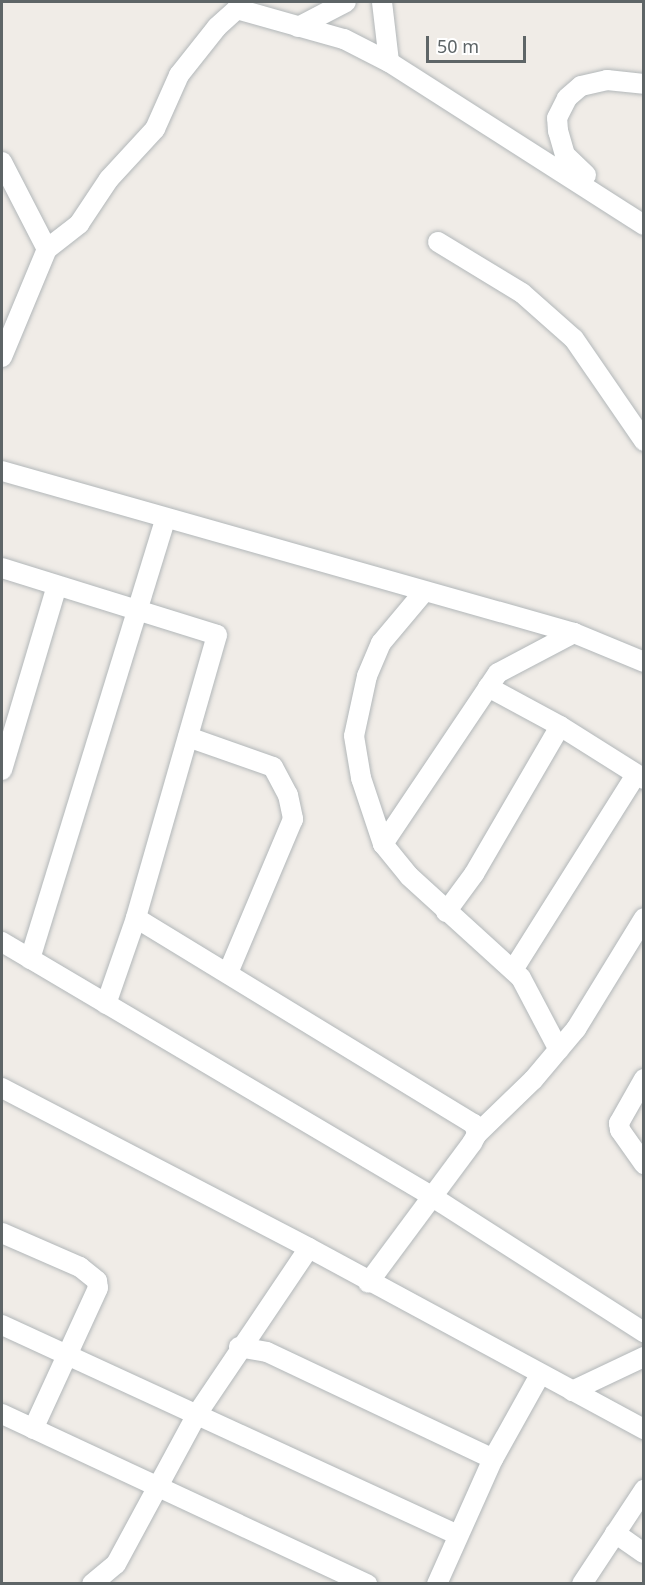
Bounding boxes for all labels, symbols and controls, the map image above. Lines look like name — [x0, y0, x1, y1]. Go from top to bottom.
scale bar — [429, 24, 530, 62]
text: 50 m — [437, 34, 479, 58]

